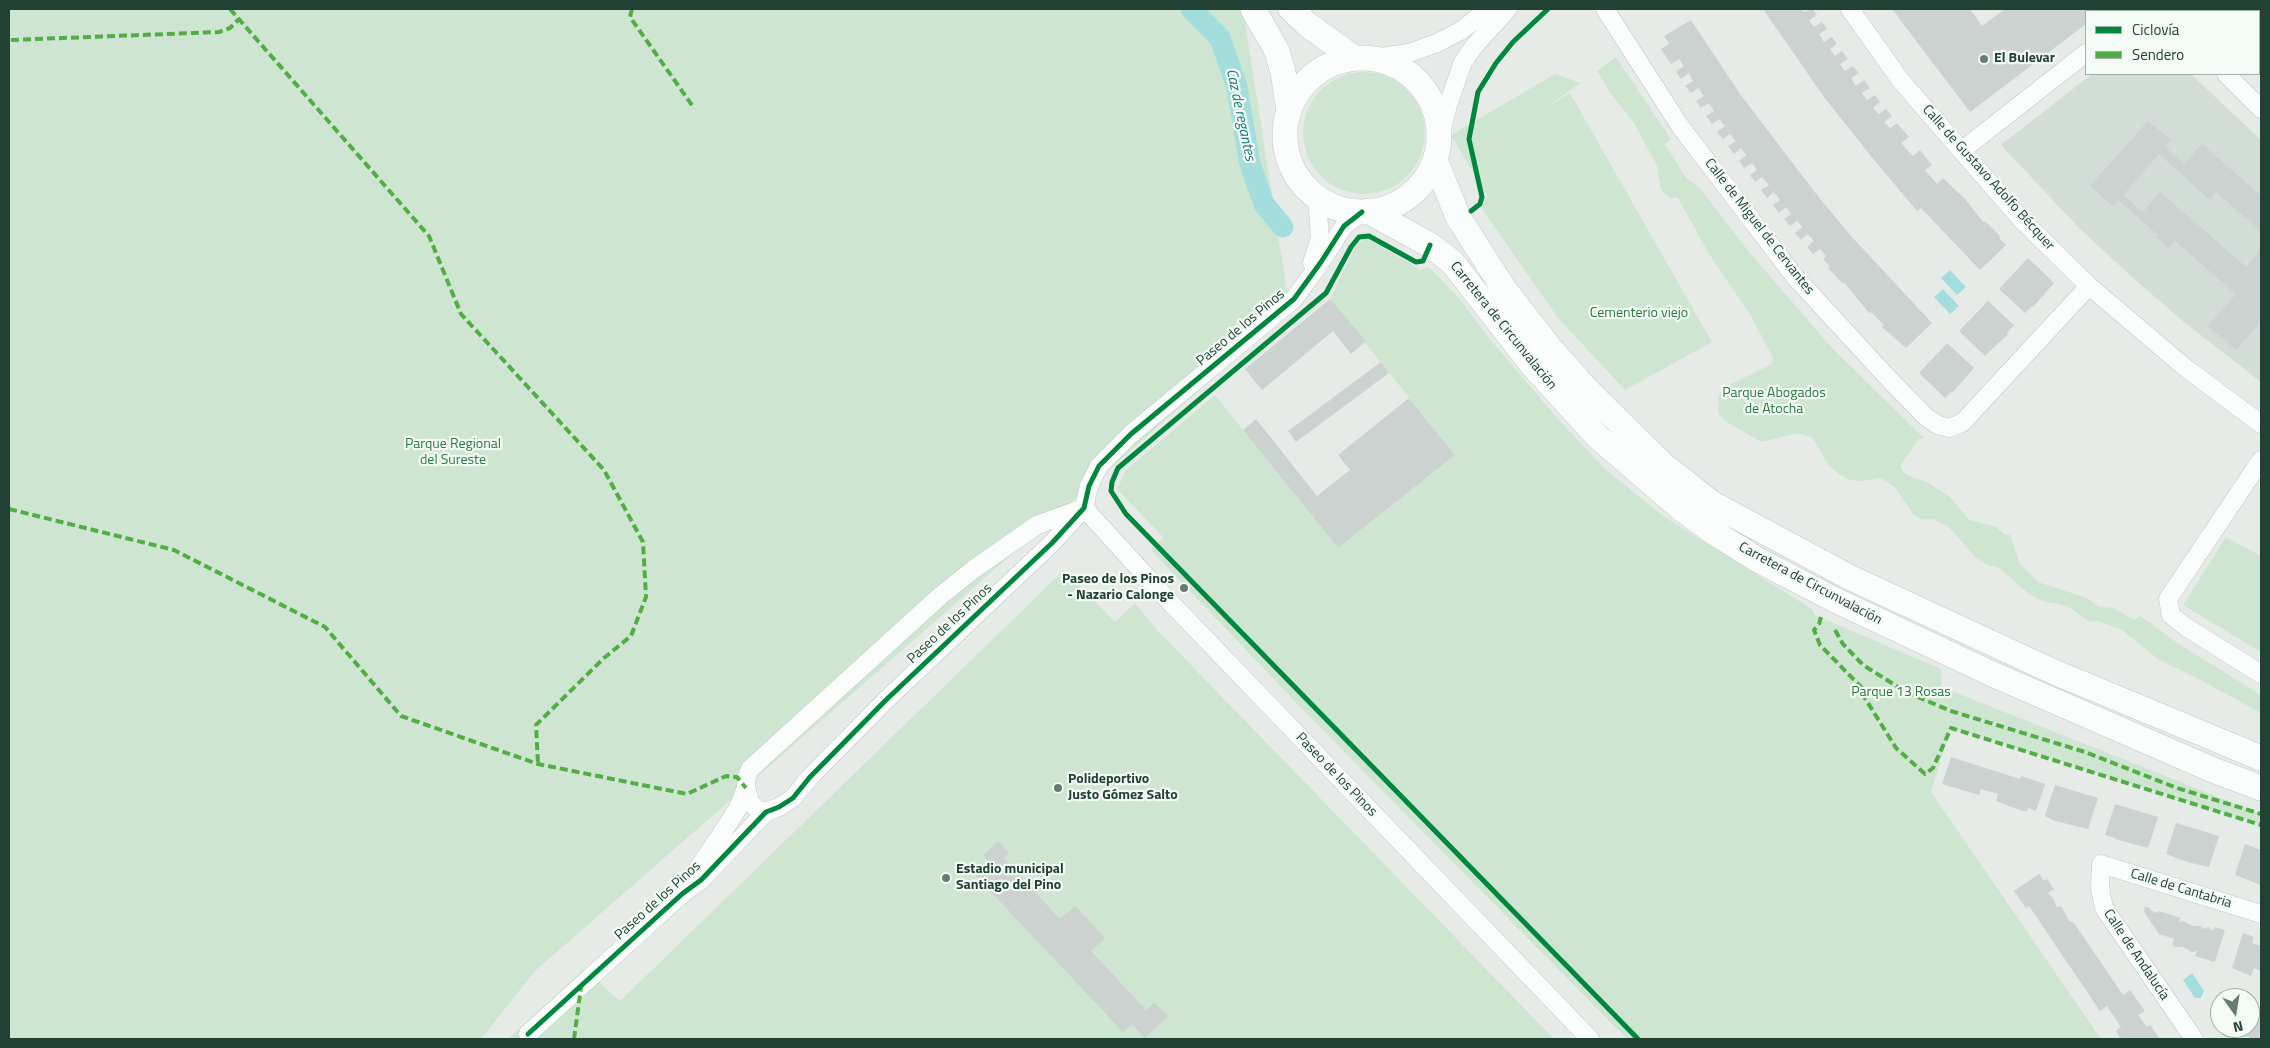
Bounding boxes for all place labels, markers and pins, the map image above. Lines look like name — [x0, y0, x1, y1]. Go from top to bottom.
place label: El Bulevar — [1994, 51, 2055, 67]
marker: El Bulevar — [1978, 53, 1990, 65]
place label: Paseo de los Pinos - Nazario Calonge — [1062, 572, 1174, 604]
marker: Paseo de los Pinos - Nazario Calonge — [1178, 582, 1190, 594]
place label: Polideportivo Justo Gómez Salto — [1068, 772, 1178, 804]
marker: Polideportivo Justo Gómez Salto — [1052, 782, 1064, 794]
place label: Estadio municipal Santiago del Pino — [956, 862, 1064, 894]
marker: Estadio municipal Santiago del Pino — [940, 872, 952, 884]

